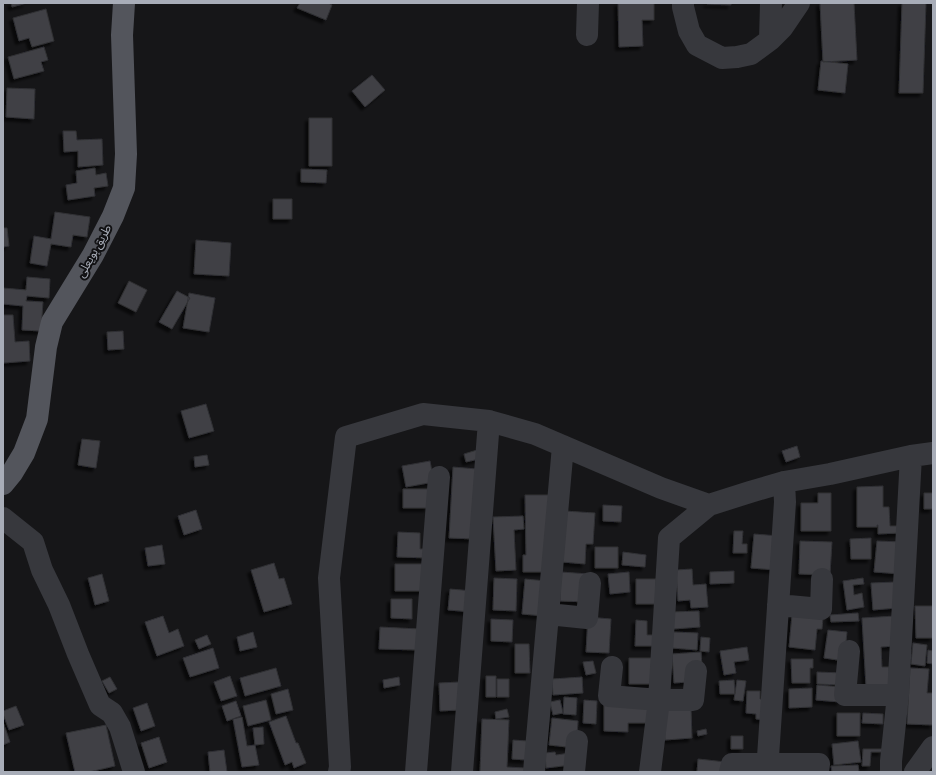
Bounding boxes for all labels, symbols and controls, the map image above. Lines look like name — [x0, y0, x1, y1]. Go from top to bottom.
street label: طريق بويعلى — [74, 222, 115, 281]

